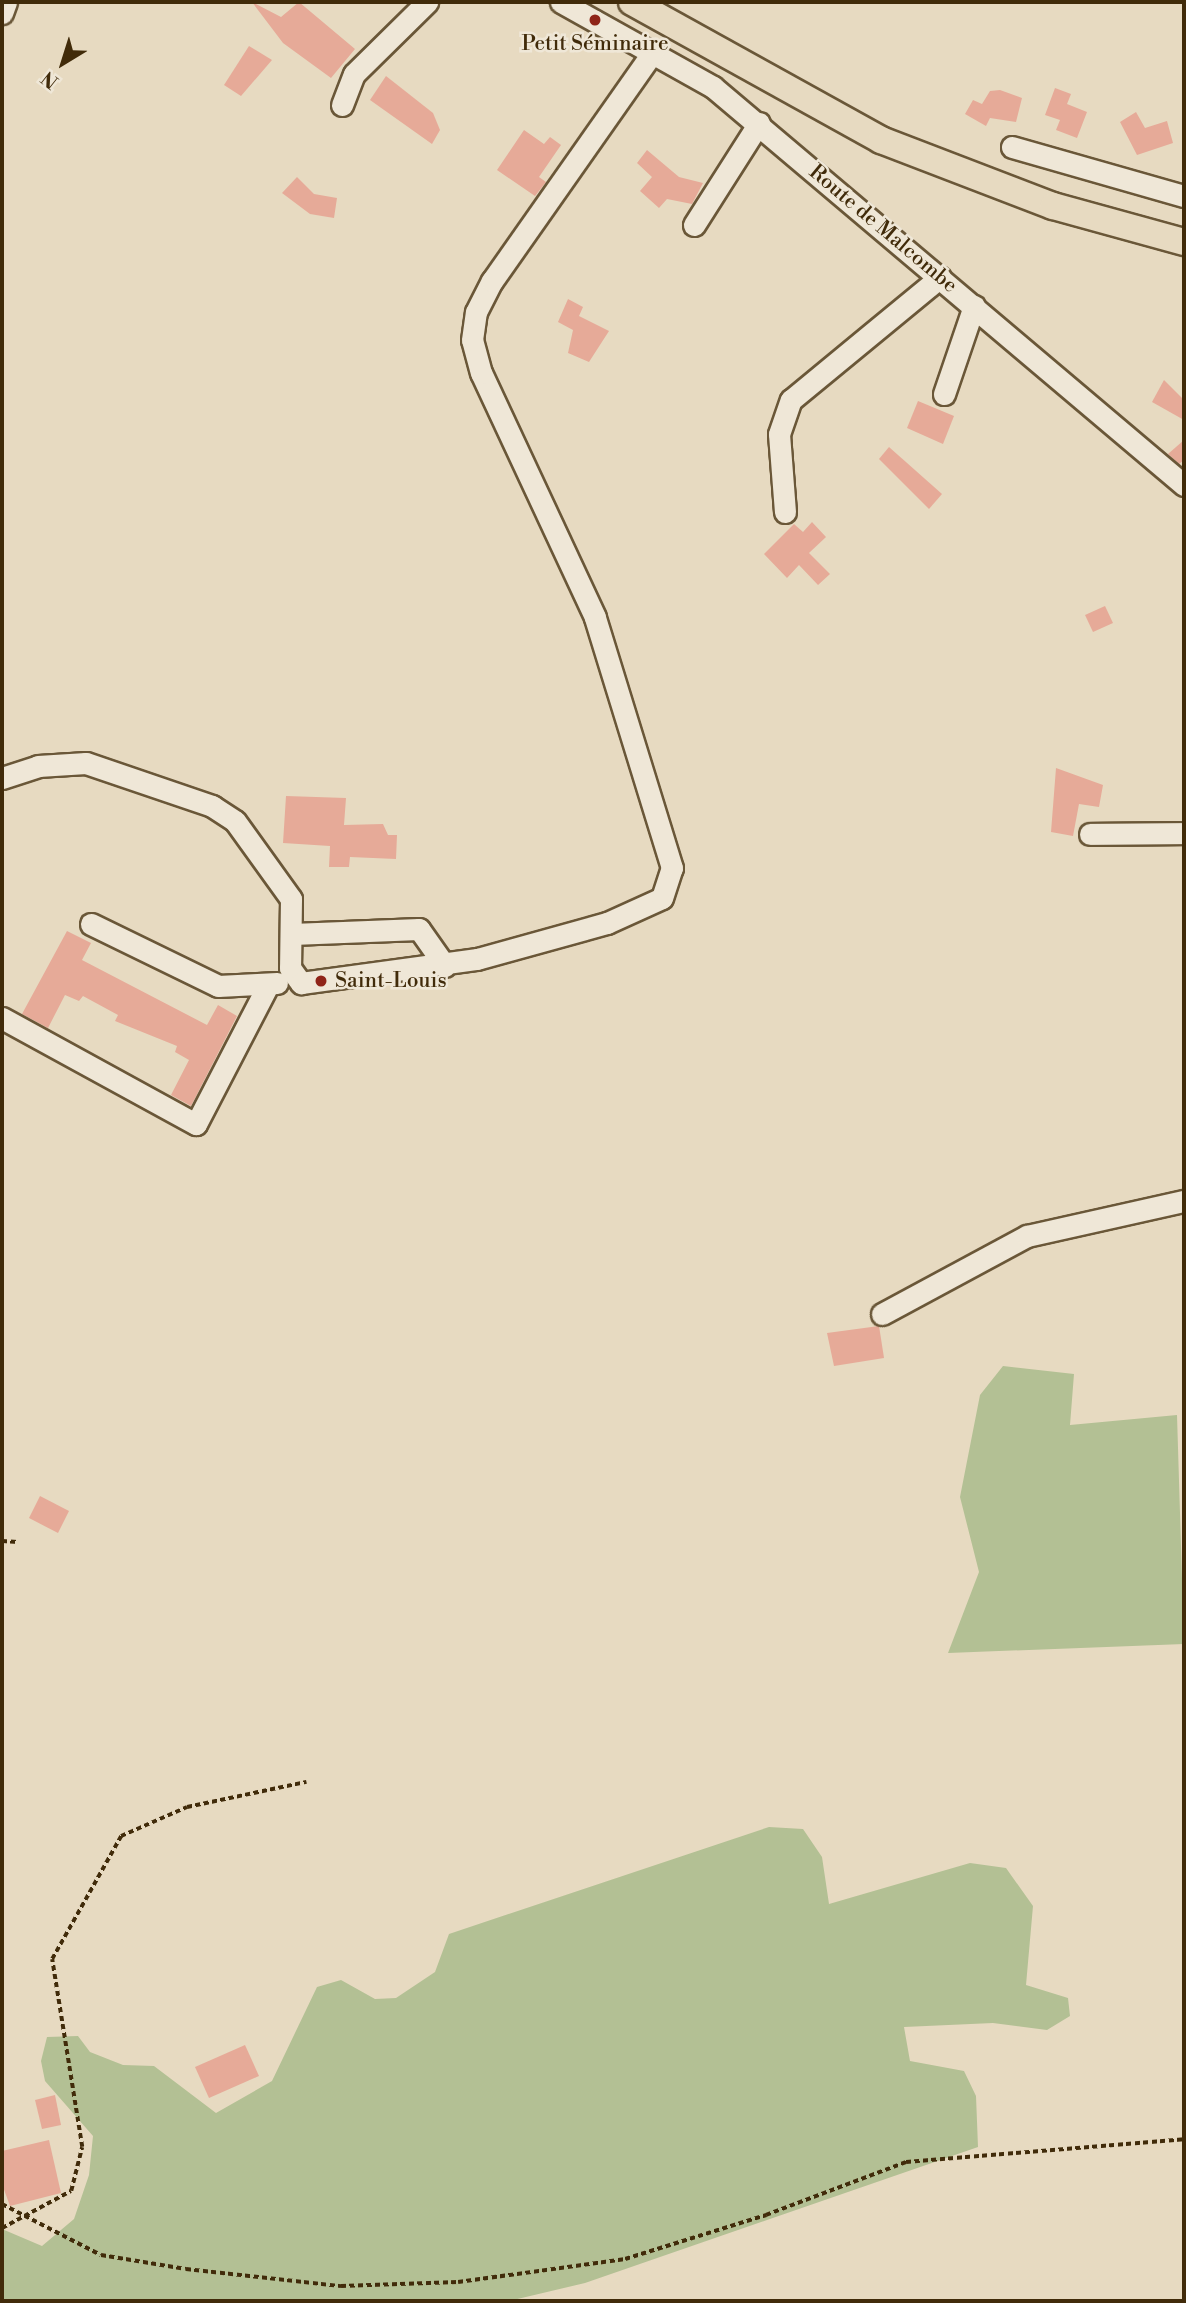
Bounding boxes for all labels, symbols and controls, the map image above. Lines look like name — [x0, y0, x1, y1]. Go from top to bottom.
marker: Petit Séminaire — [587, 12, 603, 28]
north arrow — [28, 28, 98, 98]
place label: Petit Séminaire — [521, 31, 669, 57]
text: N — [37, 65, 63, 94]
street label: Route de Malcombe — [804, 160, 962, 298]
place label: Saint-Louis — [335, 968, 447, 994]
marker: Saint-Louis — [313, 973, 329, 989]

